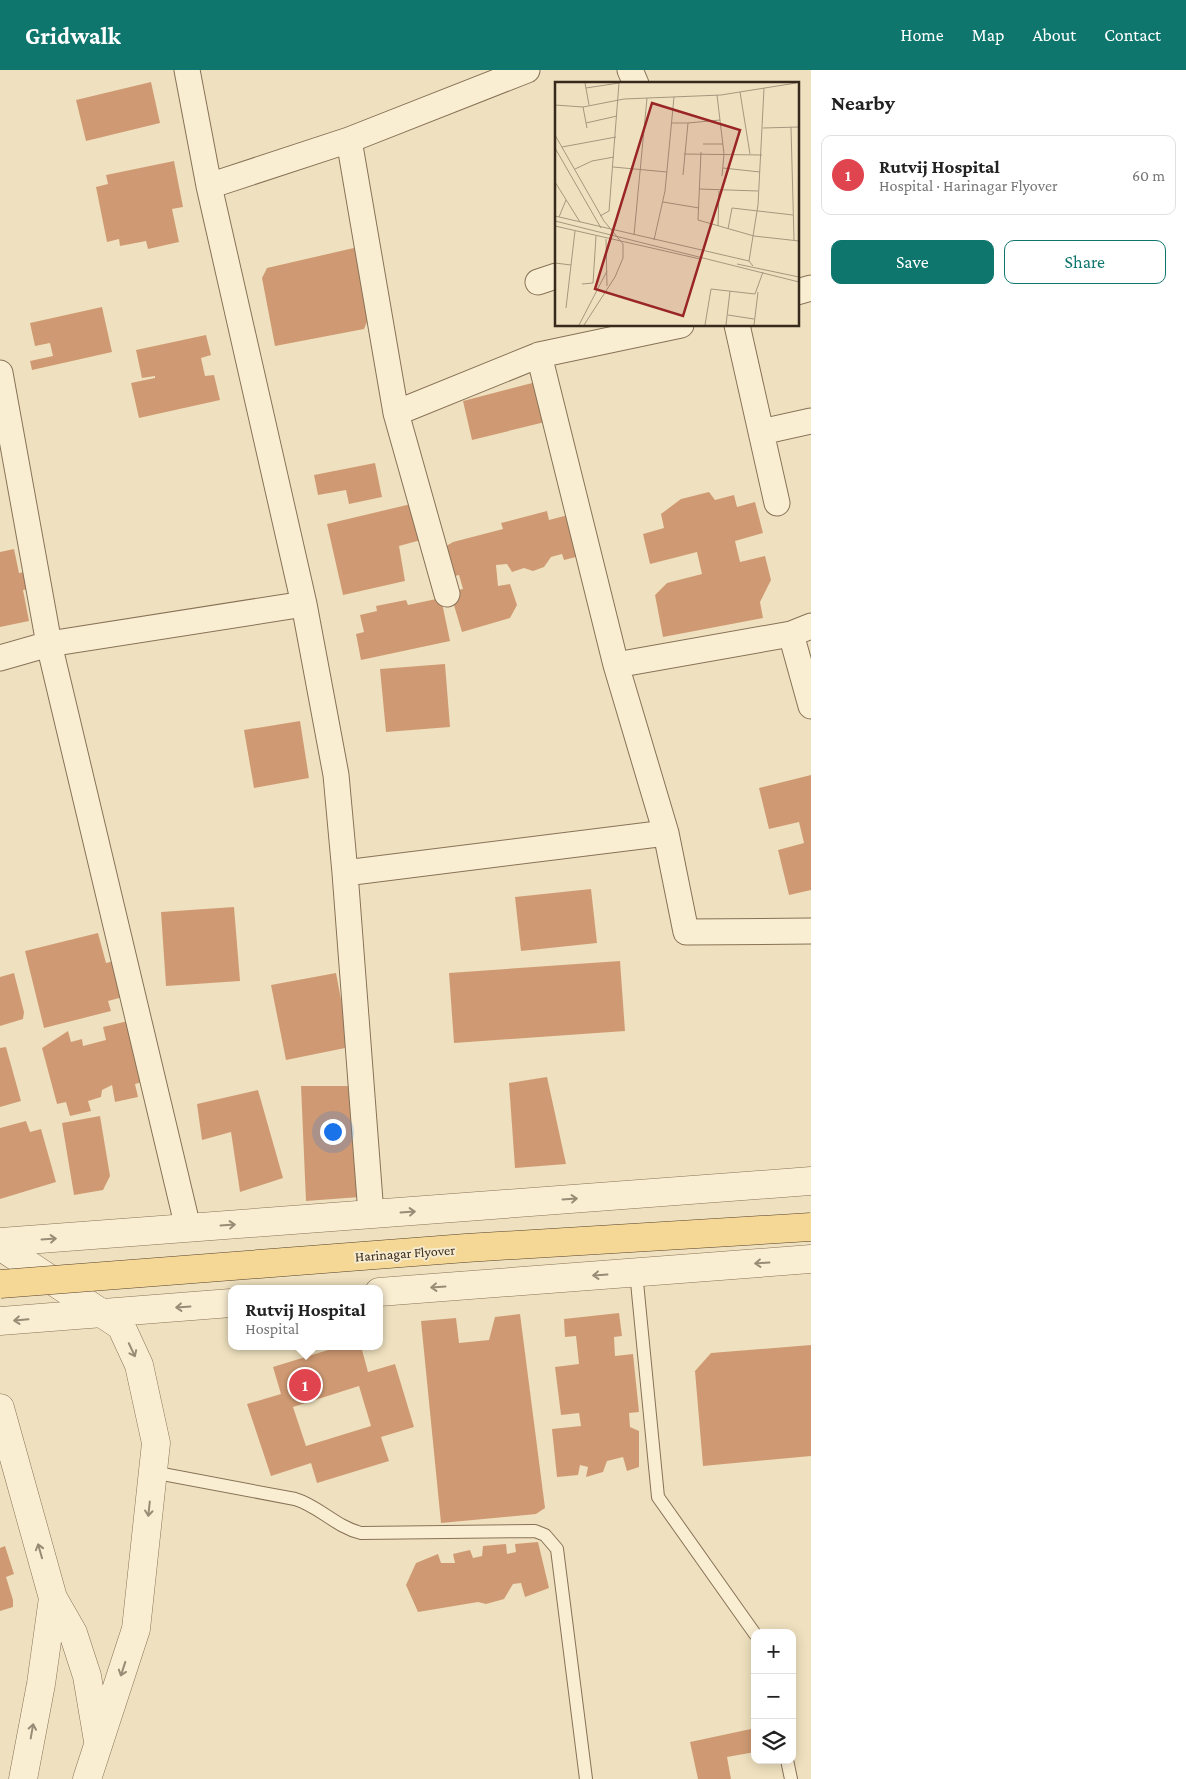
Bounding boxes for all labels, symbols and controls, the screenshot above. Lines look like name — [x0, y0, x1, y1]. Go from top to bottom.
text: Gridwalk — [25, 22, 121, 49]
text: Home — [901, 25, 944, 45]
text: Map — [972, 25, 1004, 45]
text: About — [1032, 25, 1076, 45]
text: Contact — [1104, 25, 1161, 45]
inset map — [555, 82, 798, 326]
text: Nearby — [831, 91, 895, 115]
text: Rutvij Hospital — [879, 156, 1000, 177]
text: 1 — [845, 167, 851, 184]
text: 60 m — [1132, 167, 1165, 184]
text: Hospital · Harinagar Flyover — [879, 177, 1058, 194]
button: Save — [831, 240, 994, 284]
button: Share — [1004, 240, 1166, 284]
your location — [320, 1119, 346, 1145]
one-way arrow — [561, 1195, 577, 1204]
one-way arrow — [399, 1207, 415, 1216]
one-way arrow — [220, 1220, 236, 1230]
one-way arrow — [40, 1234, 56, 1243]
street label: Harinagar Flyover — [354, 1242, 456, 1264]
one-way arrow — [755, 1258, 771, 1268]
one-way arrow — [593, 1271, 609, 1280]
one-way arrow — [431, 1283, 447, 1292]
popup — [228, 1285, 383, 1350]
text: Rutvij Hospital — [245, 1299, 366, 1320]
one-way arrow — [175, 1302, 191, 1311]
one-way arrow — [13, 1315, 29, 1324]
text: Hospital — [245, 1320, 299, 1337]
one-way arrow — [127, 1342, 137, 1357]
pin: 1 — [289, 1366, 321, 1404]
one-way arrow — [144, 1501, 153, 1517]
one-way arrow — [34, 1543, 44, 1559]
map controls — [751, 1629, 796, 1764]
button: + — [751, 1629, 796, 1674]
one-way arrow — [118, 1660, 127, 1676]
button: − — [751, 1674, 796, 1719]
button: layers — [751, 1719, 796, 1764]
one-way arrow — [28, 1723, 38, 1739]

